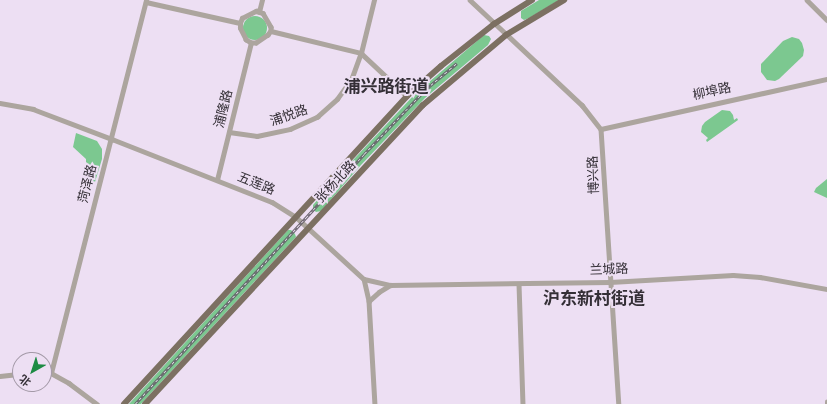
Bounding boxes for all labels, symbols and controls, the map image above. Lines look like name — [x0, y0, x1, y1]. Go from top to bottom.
district label: 浦兴路街道 — [344, 77, 428, 97]
street label: 柳埠路 — [691, 80, 733, 104]
street label: 浦隆路 — [212, 88, 236, 130]
street label: 浦悦路 — [268, 102, 310, 130]
street label: 博兴路 — [586, 155, 602, 195]
street label: 张杨北路 — [313, 158, 359, 206]
street label: 菏泽路 — [76, 163, 100, 205]
street label: 五莲路 — [235, 169, 277, 199]
street label: 兰城路 — [589, 262, 629, 278]
district label: 沪东新村街道 — [543, 289, 645, 309]
north arrow — [12, 352, 52, 392]
text: 北 — [16, 372, 34, 389]

